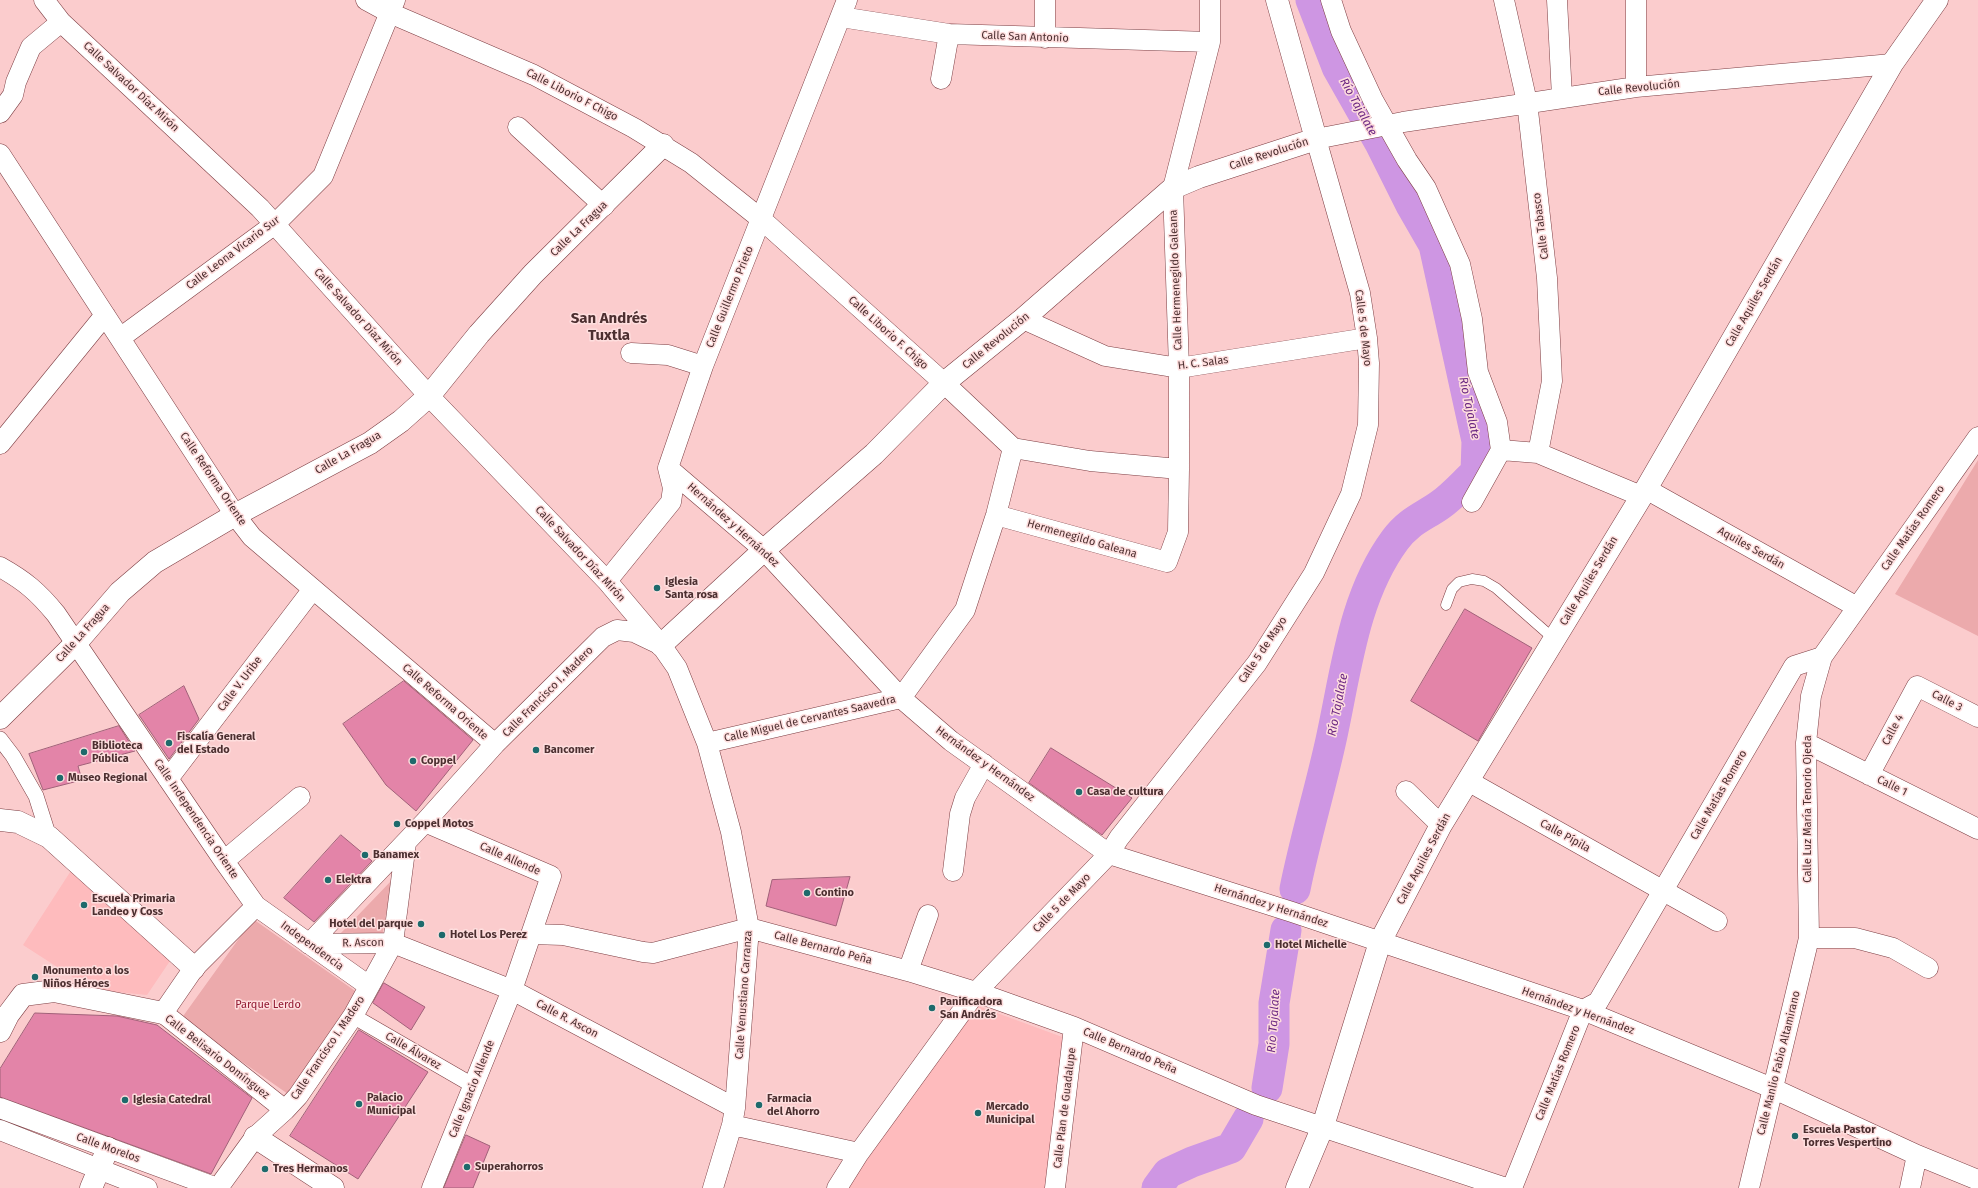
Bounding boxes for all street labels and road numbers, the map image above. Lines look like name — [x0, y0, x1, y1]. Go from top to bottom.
street label: Calle San Antonio — [981, 29, 1069, 45]
street label: Calle Salvador Díaz Mirón — [80, 39, 182, 135]
street label: Calle Liborio F Chigo — [524, 66, 620, 124]
street label: Calle Revolución — [1597, 77, 1681, 99]
street label: Calle Revolución — [1228, 135, 1310, 173]
street label: Calle Tabasco — [1530, 192, 1552, 260]
street label: Calle La Fragua — [548, 198, 610, 260]
street label: Calle Hermenegildo Galeana — [1167, 209, 1185, 351]
street label: Calle Leona Vicario Sur — [184, 213, 282, 293]
street label: Calle Guillermo Prieto — [703, 244, 757, 350]
street label: Calle Aquiles Serdán — [1723, 255, 1785, 349]
street label: Calle Salvador Díaz Mirón — [311, 266, 405, 368]
street label: Calle 5 de Mayo — [1352, 289, 1374, 367]
street label: Calle Liborio F. Chigo — [845, 294, 931, 372]
street label: Calle Revolución — [960, 310, 1032, 372]
street label: H. C. Salas — [1177, 353, 1229, 373]
street label: Calle La Fragua — [313, 429, 383, 477]
street label: Calle Reforma Oriente — [177, 430, 249, 528]
street label: Hernández y Hernández — [684, 480, 782, 570]
street label: Calle Matías Romero — [1879, 483, 1947, 573]
street label: Calle Salvador Díaz Mirón — [532, 503, 628, 605]
street label: Hermenegildo Galeana — [1025, 517, 1139, 561]
street label: Aquiles Serdán — [1715, 524, 1787, 572]
street label: Calle Aquiles Serdán — [1557, 534, 1621, 628]
street label: Calle La Fragua — [53, 601, 113, 665]
street label: Calle 5 de Mayo — [1236, 614, 1290, 686]
street label: Calle Francisco I. Madero — [500, 644, 596, 740]
street label: Calle V. Uribe — [215, 654, 265, 714]
street label: Calle Reforma Oriente — [399, 661, 491, 743]
street label: Calle 3 — [1929, 688, 1965, 714]
street label: Calle Miguel de Cervantes Saavedra — [723, 693, 897, 745]
street label: Calle 4 — [1879, 712, 1907, 748]
street label: Hernández y Hernández — [933, 724, 1037, 804]
street label: Calle Luz María Tenorio Ojeda — [1801, 735, 1815, 883]
street label: Calle Matías Romero — [1688, 748, 1750, 842]
street label: Calle Independencia Oriente — [151, 756, 241, 882]
street label: Calle 1 — [1875, 773, 1909, 799]
street label: Calle Aquiles Serdán — [1394, 811, 1454, 907]
street label: Calle Pípila — [1538, 817, 1592, 855]
street label: Calle Allende — [478, 840, 542, 878]
street label: Calle 5 de Mayo — [1030, 871, 1094, 935]
street label: Hernández y Hernández — [1212, 881, 1330, 931]
street label: Independencia — [278, 919, 346, 973]
street label: Calle Bernardo Peña — [773, 929, 873, 967]
street label: Calle Venustiano Carranza — [733, 930, 755, 1060]
street label: R. Ascon — [342, 936, 384, 950]
street label: Hernández y Hernández — [1520, 984, 1636, 1038]
street label: Calle Manlio Fabio Altamirano — [1755, 989, 1803, 1137]
street label: Calle Francisco I. Madero — [288, 993, 368, 1103]
street label: Calle R. Ascon — [534, 997, 600, 1041]
street label: Calle Belisario Domínguez — [162, 1012, 272, 1102]
street label: Calle Matías Romero — [1533, 1023, 1583, 1123]
street label: Calle Bernardo Peña — [1081, 1025, 1179, 1077]
street label: Calle Álvarez — [383, 1030, 443, 1072]
street label: Calle Ignacio Allende — [446, 1038, 498, 1140]
street label: Calle Plan de Guadalupe — [1051, 1047, 1079, 1169]
street label: Calle Morelos — [74, 1130, 142, 1166]

